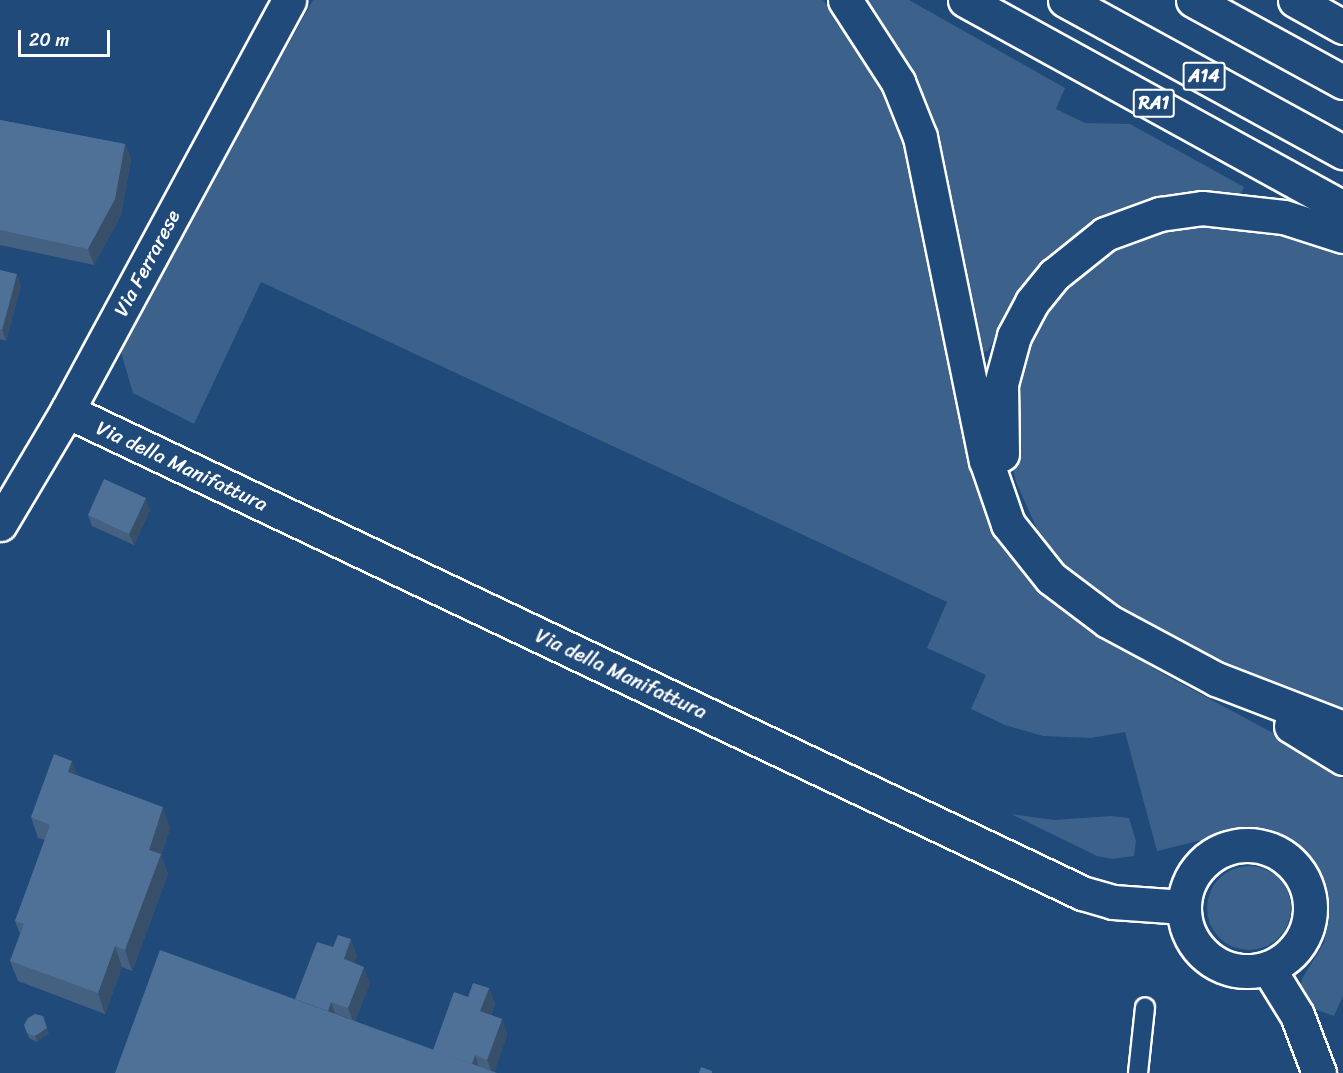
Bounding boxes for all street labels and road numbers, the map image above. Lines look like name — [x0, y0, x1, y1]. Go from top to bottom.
road number: A14 — [1182, 61, 1226, 91]
road number: RA1 — [1132, 88, 1176, 118]
street label: Via Ferrarese — [109, 205, 185, 321]
street label: Via della Manifattura — [92, 416, 272, 516]
street label: Via della Manifattura — [531, 624, 711, 724]

